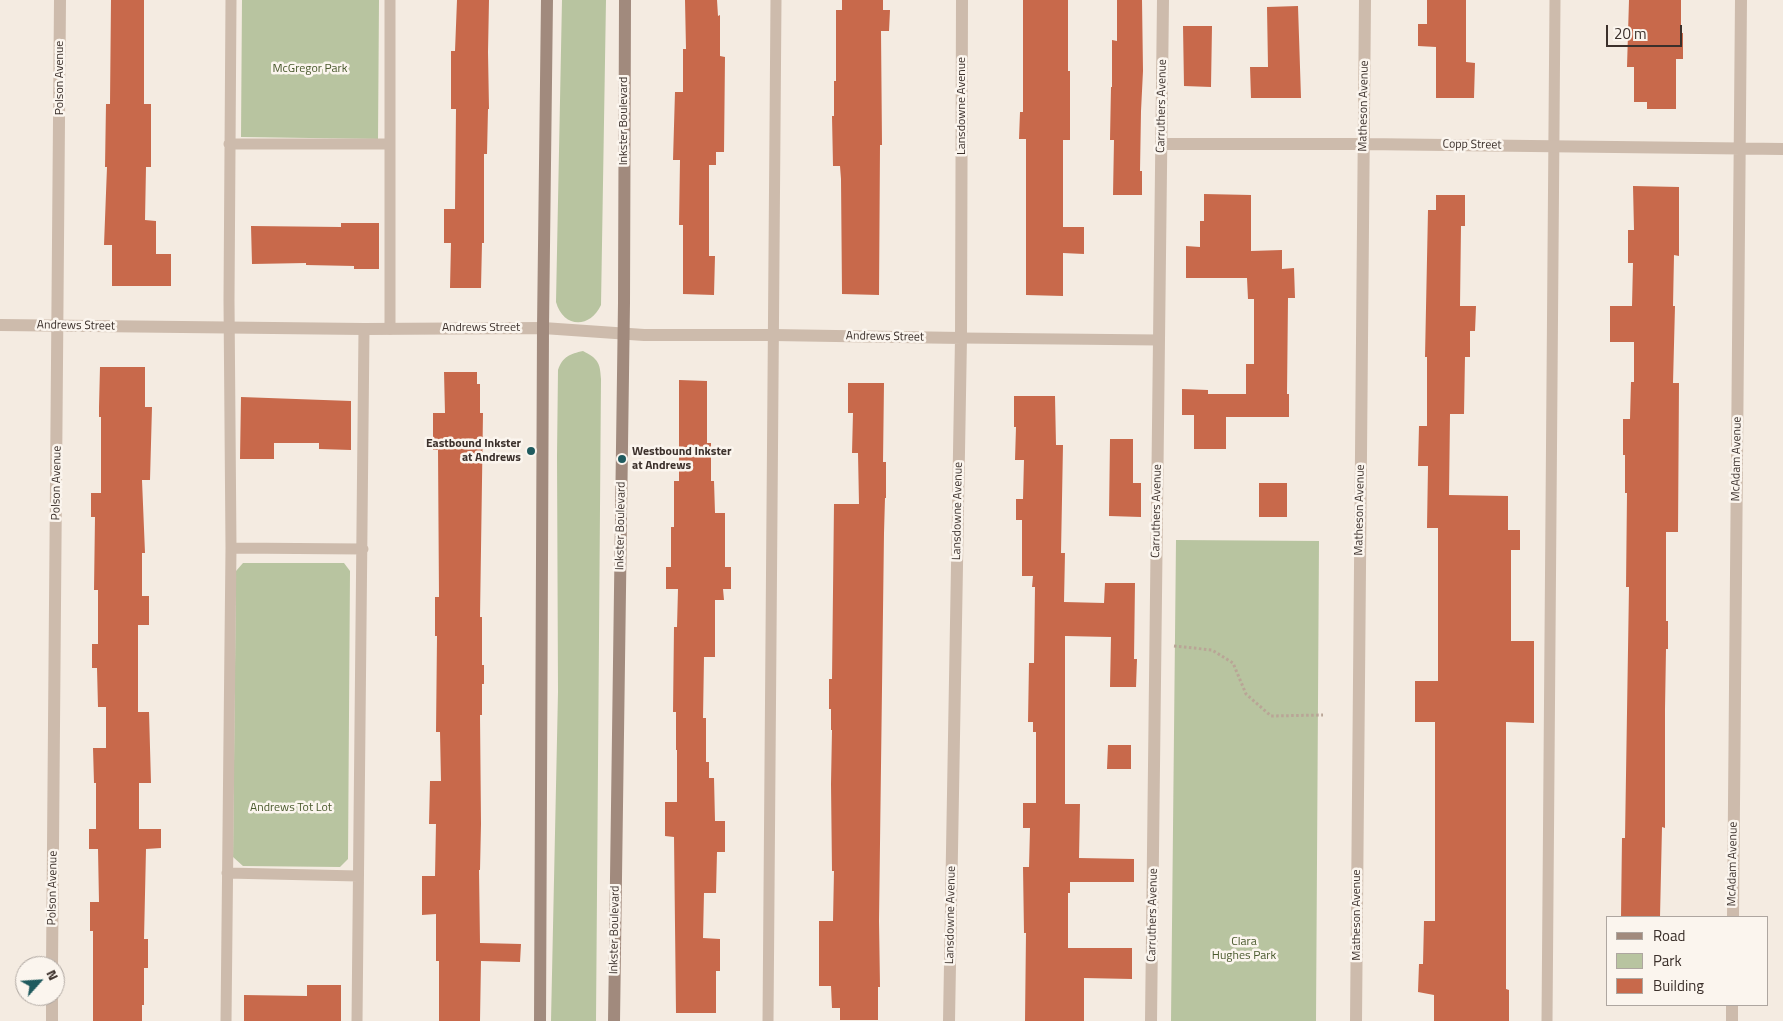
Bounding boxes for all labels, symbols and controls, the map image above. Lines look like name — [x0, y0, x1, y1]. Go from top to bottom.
scale bar — [1608, 15, 1684, 47]
text: 20 m — [1614, 22, 1647, 45]
street label: Polson Avenue — [53, 41, 67, 115]
street label: Lansdowne Avenue — [955, 57, 969, 155]
street label: Carruthers Avenue — [1154, 59, 1170, 153]
street label: Matheson Avenue — [1356, 60, 1372, 152]
park label: McGregor Park — [273, 62, 347, 76]
street label: Inkster Boulevard — [617, 77, 631, 165]
street label: Copp Street — [1442, 137, 1502, 153]
street label: Andrews Street — [37, 318, 115, 334]
street label: Andrews Street — [442, 321, 520, 335]
street label: Andrews Street — [846, 329, 924, 345]
street label: McAdam Avenue — [1729, 416, 1745, 502]
place label: Eastbound Inkster at Andrews — [426, 437, 521, 465]
marker: Eastbound Inkster at Andrews — [525, 445, 537, 457]
place label: Westbound Inkster at Andrews — [632, 445, 731, 473]
street label: Polson Avenue — [49, 446, 65, 520]
marker: Westbound Inkster at Andrews — [616, 453, 628, 465]
street label: Lansdowne Avenue — [950, 462, 966, 560]
street label: Carruthers Avenue — [1149, 464, 1165, 558]
street label: Matheson Avenue — [1352, 464, 1368, 556]
street label: Inkster Boulevard — [613, 482, 629, 570]
park label: Andrews Tot Lot — [250, 801, 332, 815]
street label: McAdam Avenue — [1725, 821, 1741, 907]
street label: Polson Avenue — [45, 851, 61, 925]
street label: Lansdowne Avenue — [943, 866, 959, 964]
street label: Carruthers Avenue — [1145, 868, 1161, 962]
street label: Matheson Avenue — [1350, 869, 1364, 961]
street label: Inkster Boulevard — [607, 886, 623, 974]
legend — [1606, 916, 1768, 1006]
text: Road — [1653, 924, 1685, 947]
park label: Clara Hughes Park — [1212, 935, 1276, 963]
text: Park — [1653, 949, 1682, 972]
north arrow — [15, 956, 65, 1006]
text: N — [41, 966, 65, 984]
text: Building — [1653, 974, 1704, 997]

